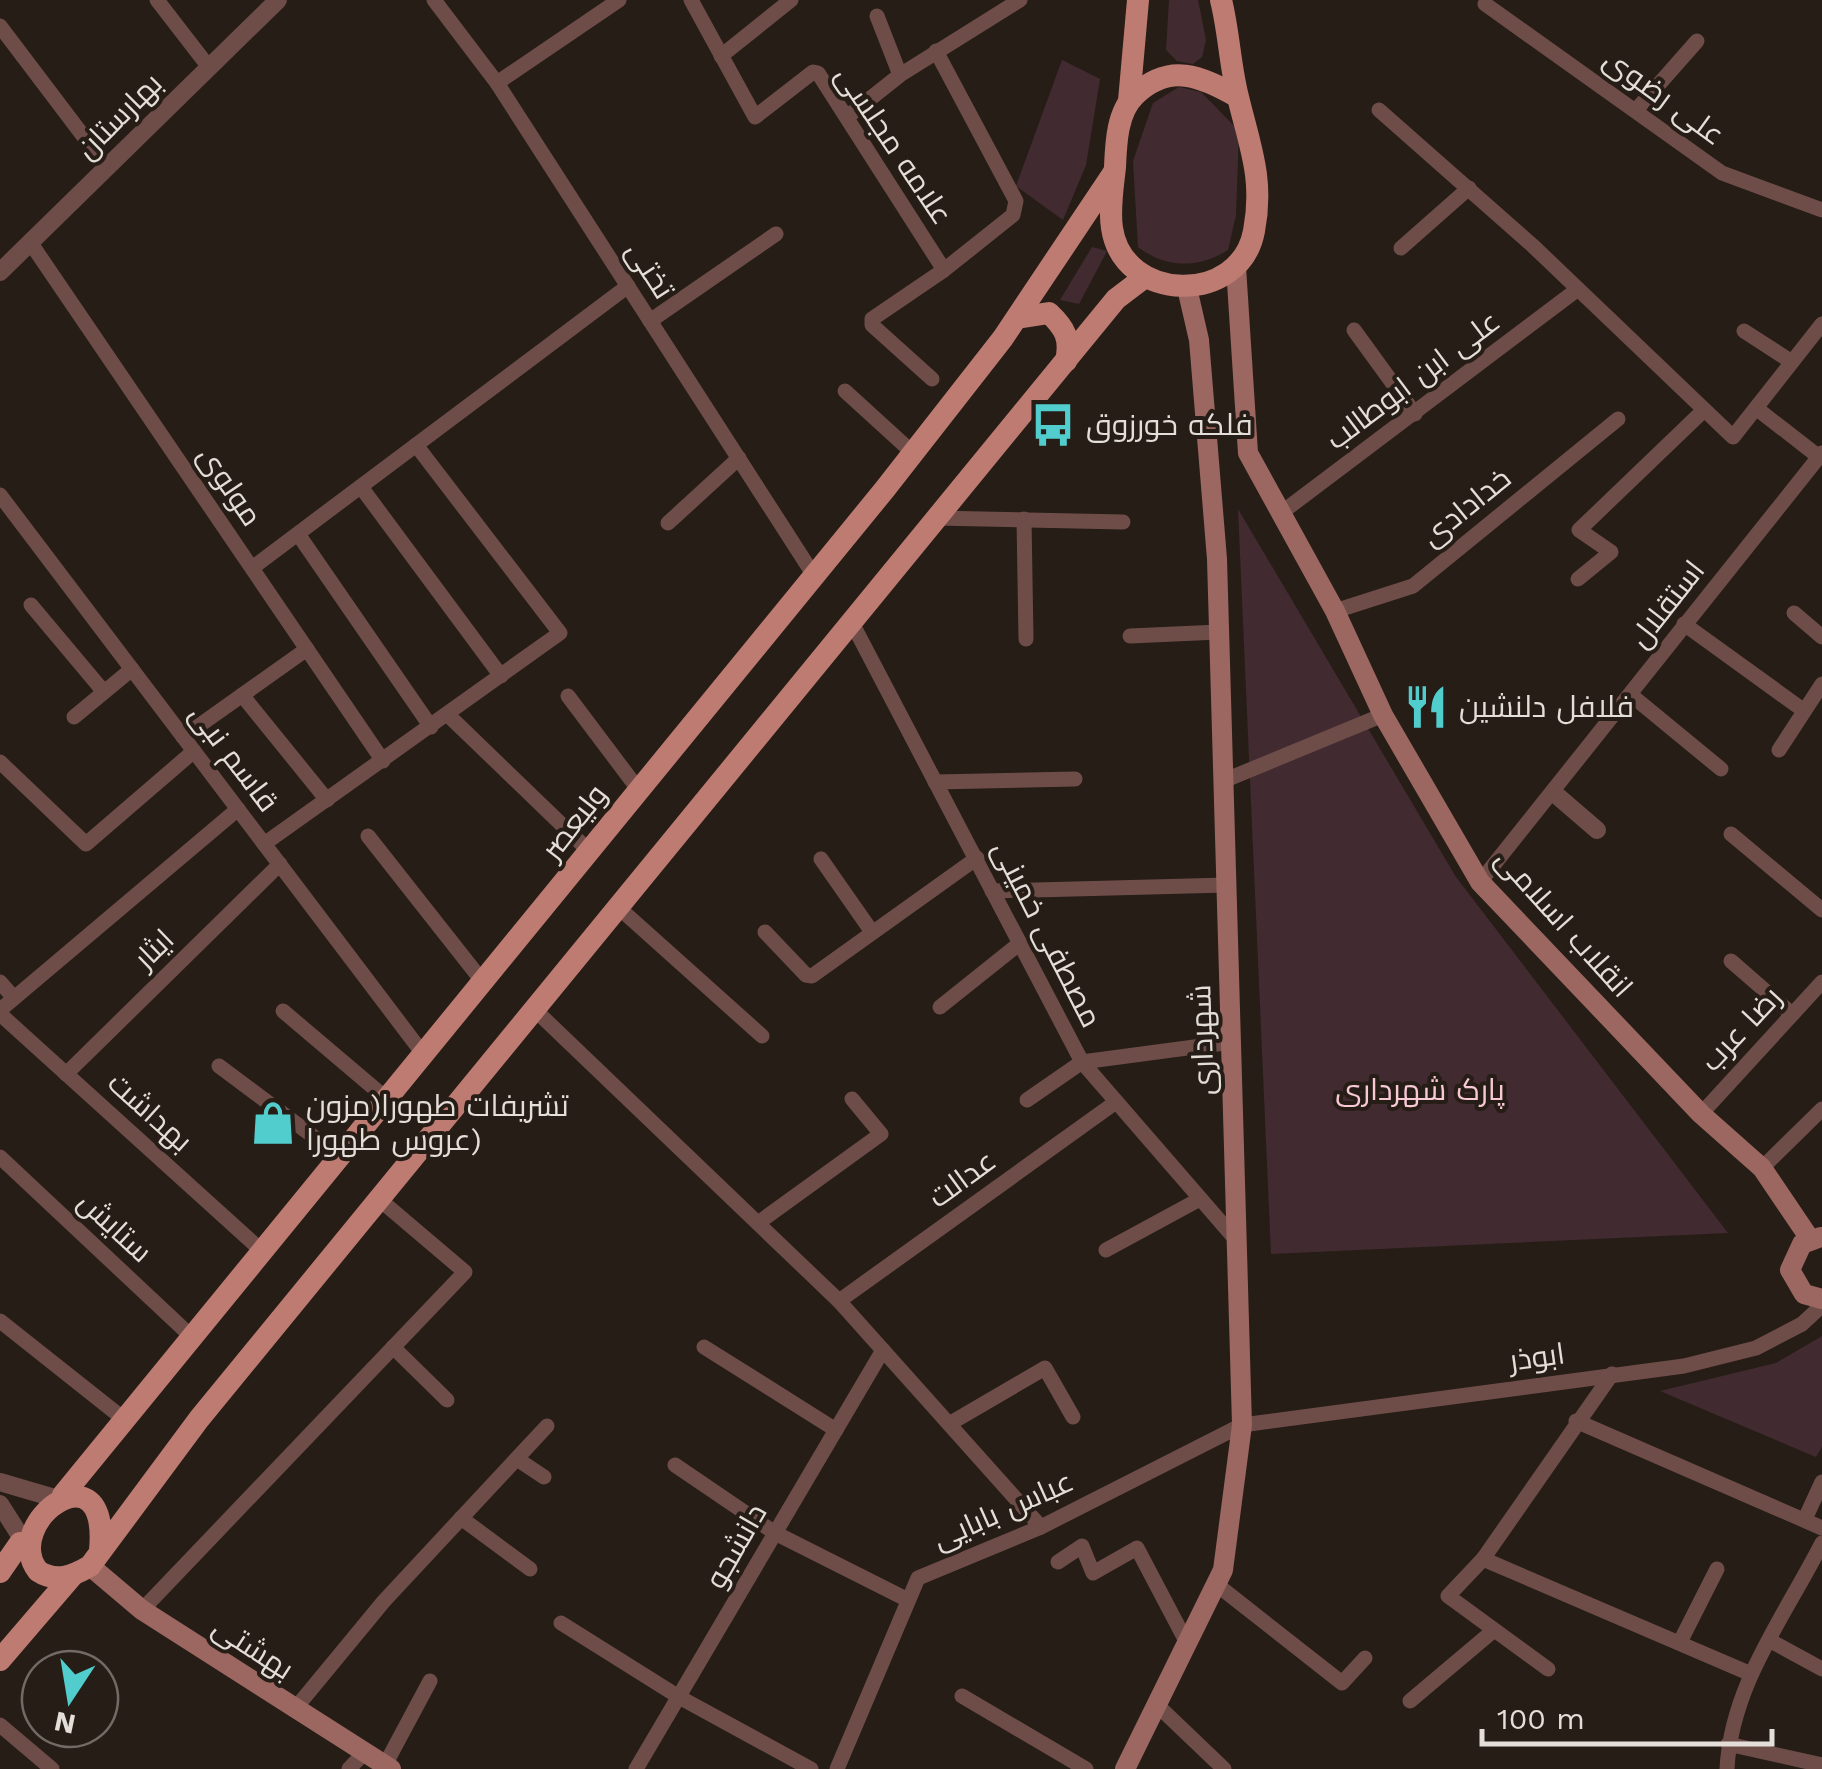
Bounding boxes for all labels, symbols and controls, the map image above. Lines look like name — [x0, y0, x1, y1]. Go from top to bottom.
street label: علی رضوی — [1597, 41, 1731, 153]
street label: علامه مجلسی — [828, 59, 960, 231]
street label: بهارستان — [68, 65, 170, 167]
street label: تختی — [618, 234, 682, 306]
street label: علی ابن ابوطالب — [1319, 303, 1507, 457]
bus stop icon: فلکه خورزوق — [1029, 401, 1077, 449]
place label: فلکه خورزوق — [1086, 407, 1253, 443]
street label: مولوی — [191, 439, 270, 532]
street label: خدادادی — [1414, 460, 1517, 553]
street label: استقلال — [1622, 553, 1711, 654]
restaurant icon: فلافل دلنشین — [1402, 683, 1450, 731]
place label: فلافل دلنشین — [1459, 689, 1634, 725]
street label: قاسم نبی — [180, 697, 286, 820]
street label: ولیعصر — [532, 777, 614, 868]
street label: مصطفی خمینی — [985, 835, 1109, 1033]
street label: انقلاب اسلامی — [1488, 841, 1640, 1005]
street label: ایثار — [125, 922, 181, 977]
street label: رضا عرب — [1693, 979, 1788, 1078]
street label: شهرداری — [1182, 984, 1222, 1096]
street label: بهداشت — [100, 1065, 200, 1159]
park label: پارک شهرداری — [1335, 1072, 1505, 1109]
place label: تشریفات طهورا(مزون عروس طهورا) — [306, 1088, 569, 1158]
shop icon: تشریفات طهورا(مزون عروس طهورا) — [249, 1099, 297, 1147]
street label: عدالت — [921, 1143, 1002, 1215]
street label: ستایش — [71, 1184, 159, 1270]
street label: ابوذر — [1505, 1335, 1567, 1378]
street label: عباس بابایی — [927, 1463, 1079, 1557]
street label: دانشجو — [697, 1497, 774, 1594]
street label: بهشتی — [206, 1609, 300, 1687]
north arrow — [20, 1649, 120, 1749]
scale bar — [1482, 1684, 1772, 1746]
text: 100 m — [1497, 1701, 1585, 1736]
text: N — [51, 1705, 78, 1741]

